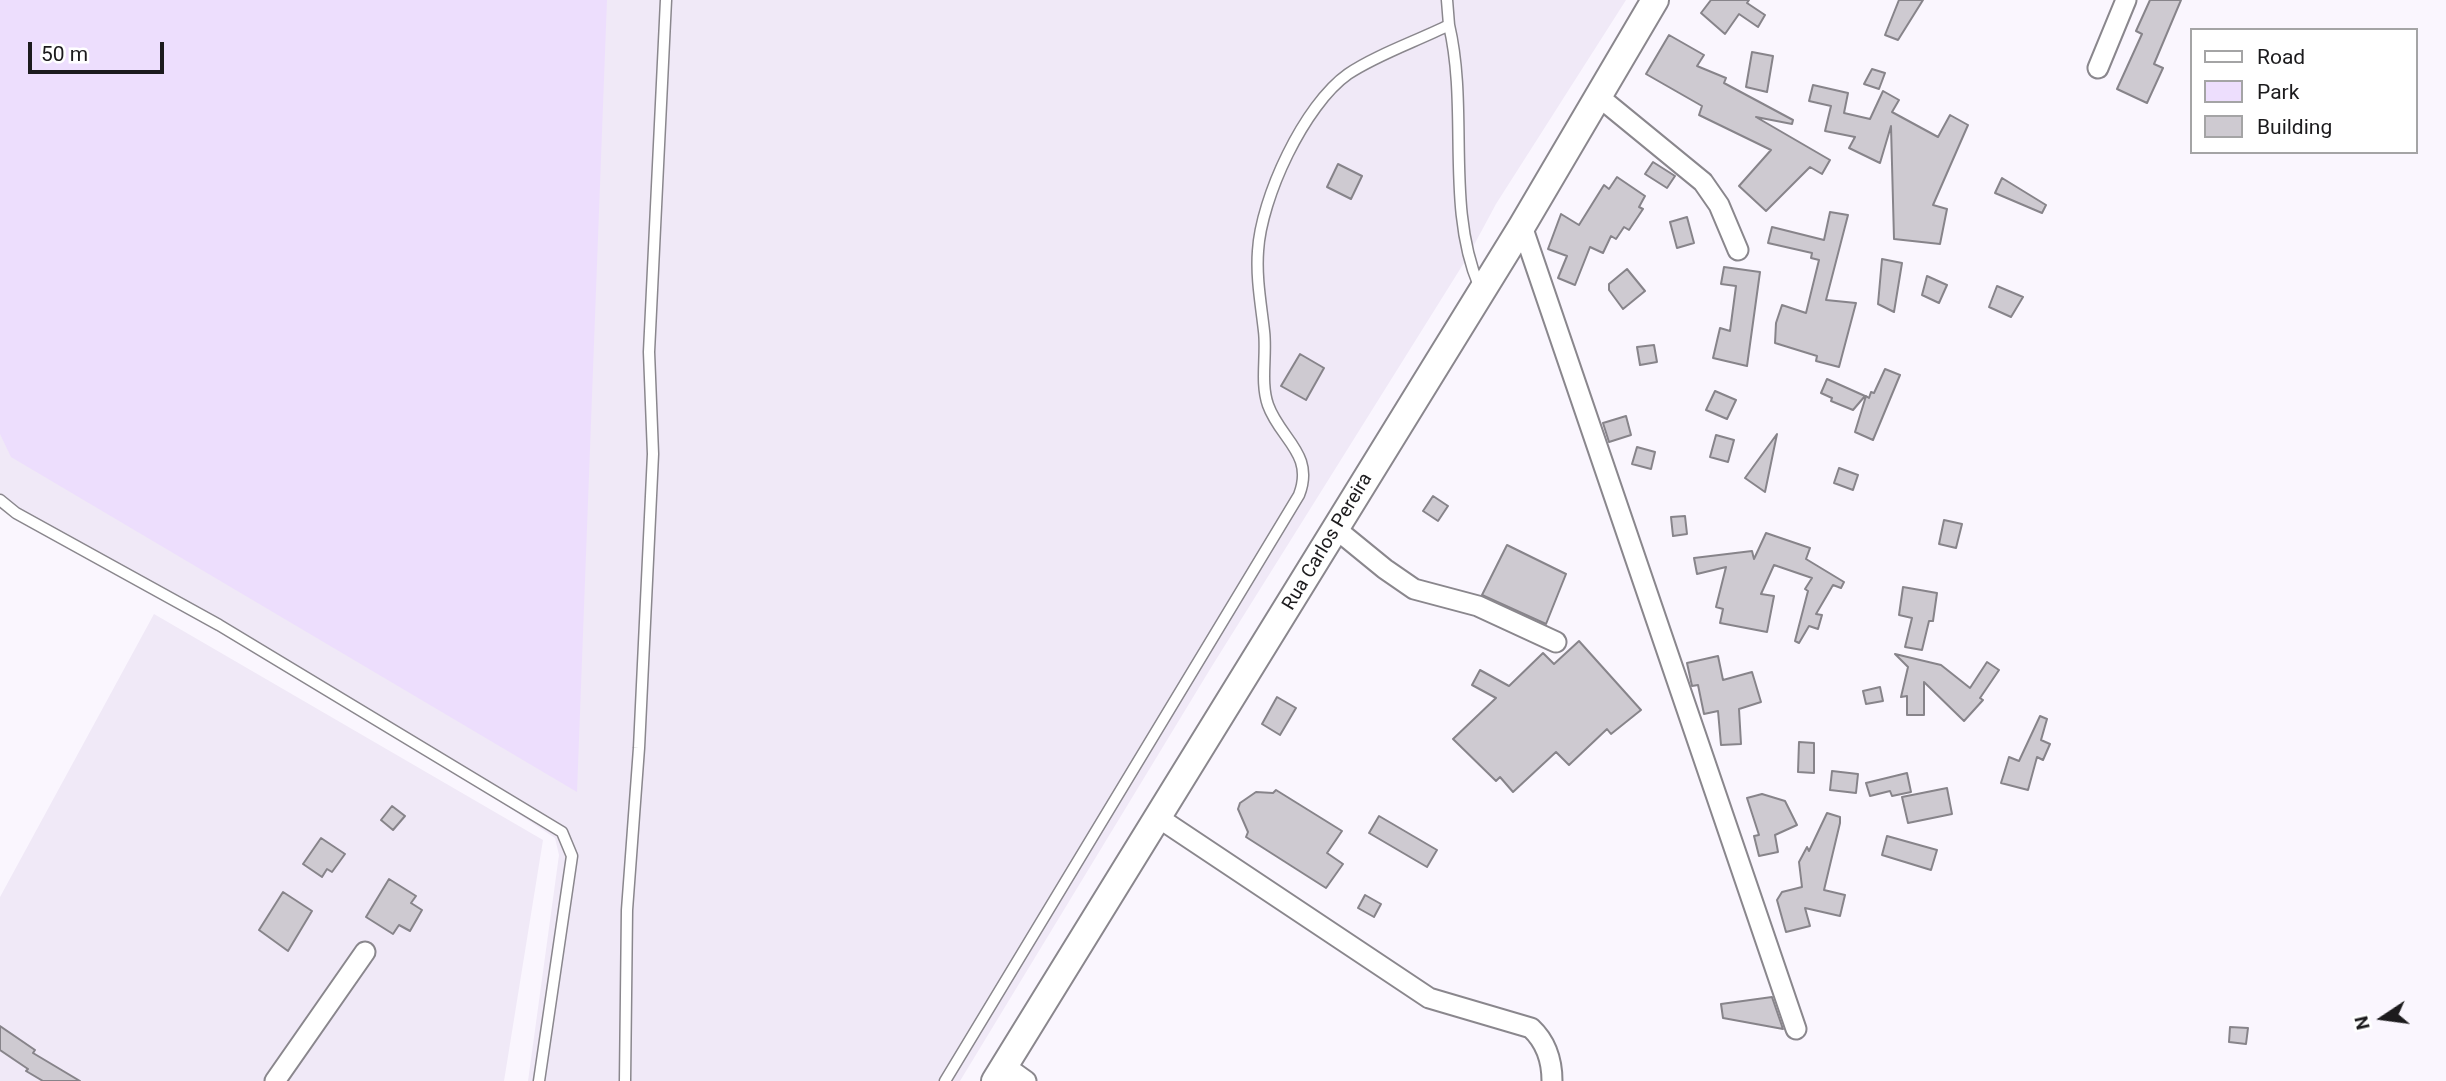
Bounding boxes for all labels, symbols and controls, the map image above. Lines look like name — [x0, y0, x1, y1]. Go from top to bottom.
scale bar — [32, 28, 168, 72]
legend — [2190, 28, 2418, 154]
text: 50 m — [41, 42, 88, 66]
text: Road — [2257, 45, 2305, 69]
text: Park — [2257, 80, 2299, 104]
text: Building — [2257, 115, 2332, 139]
street label: Rua Carlos Pereira — [1278, 469, 1378, 615]
north arrow — [2348, 983, 2418, 1053]
text: N — [2349, 1014, 2375, 1032]

